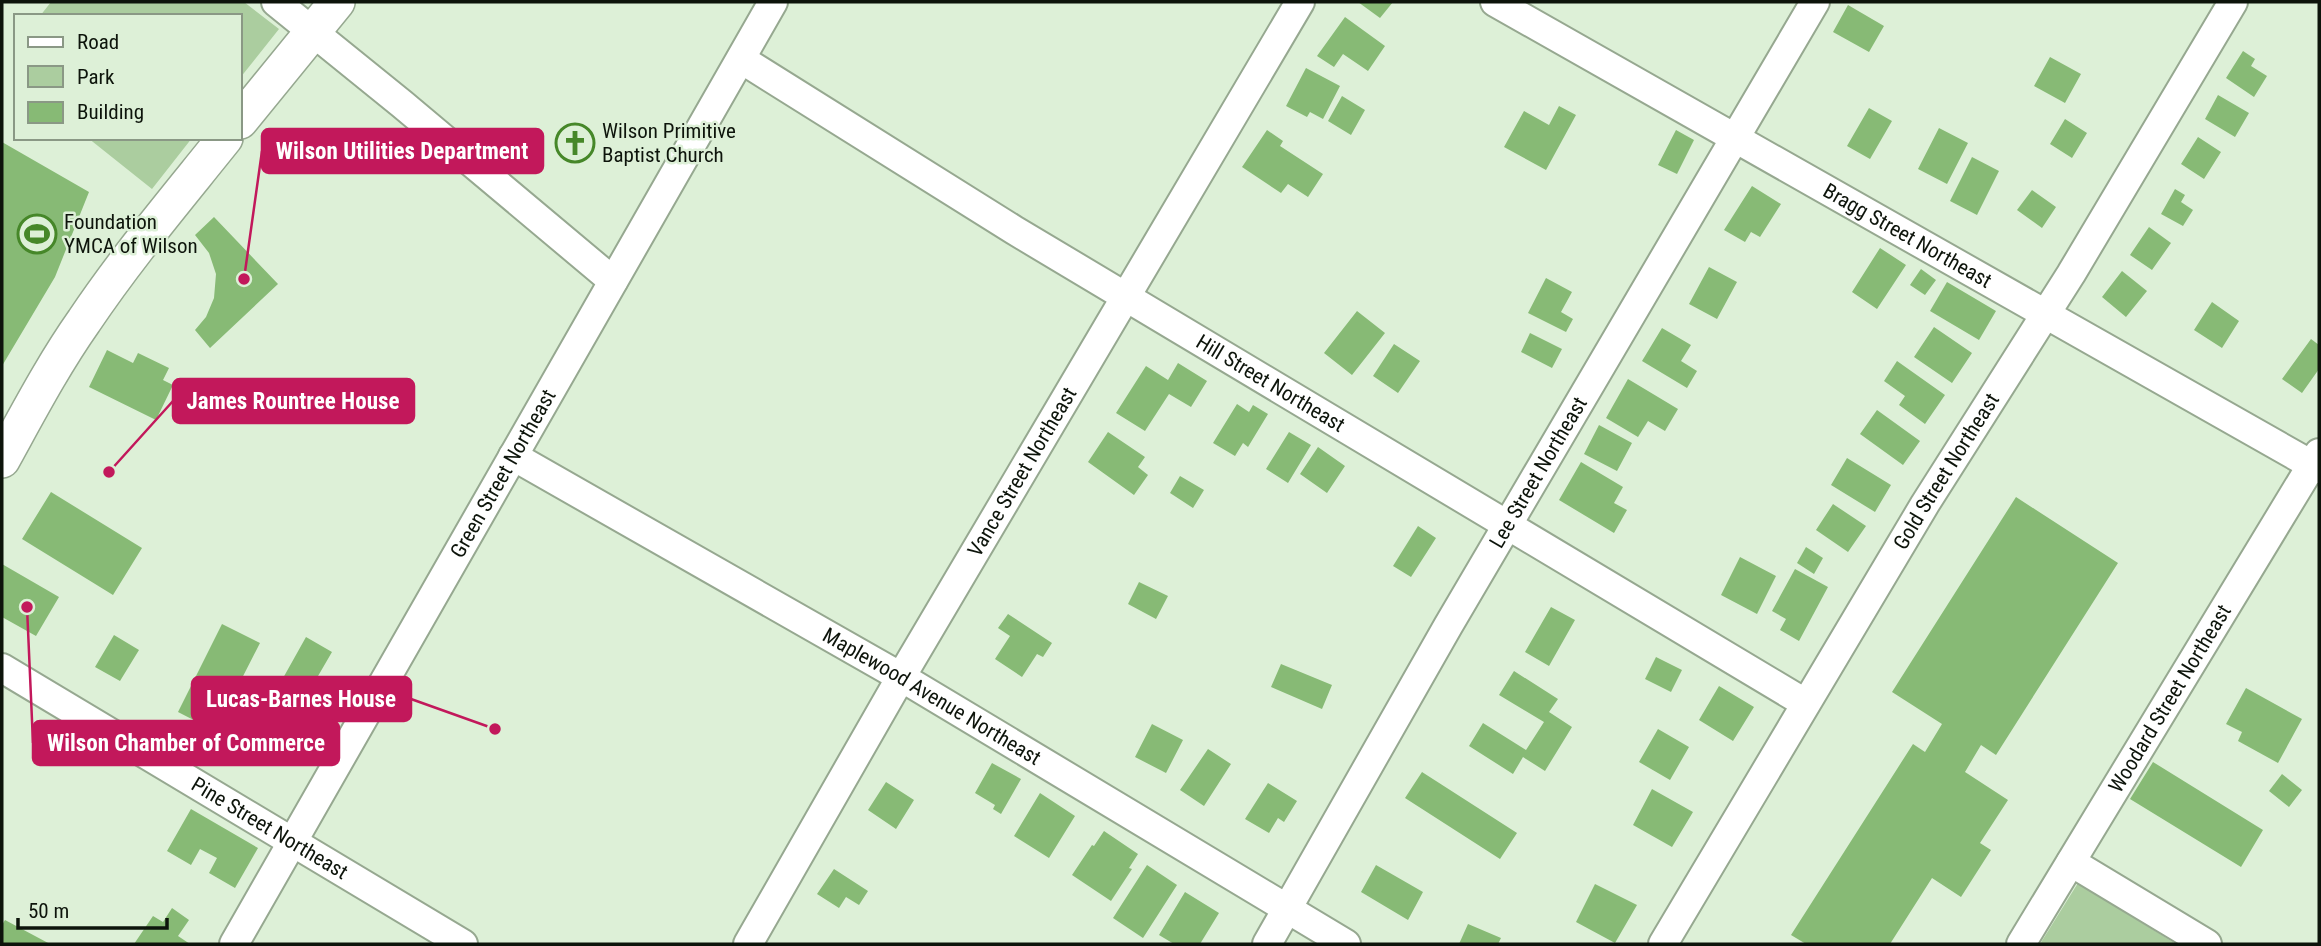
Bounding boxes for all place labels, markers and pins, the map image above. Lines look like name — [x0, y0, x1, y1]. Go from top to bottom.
place label: Wilson Primitive Baptist Church — [602, 119, 736, 167]
church icon: Wilson Primitive Baptist Church — [554, 122, 596, 164]
callout: Wilson Utilities Department — [262, 129, 543, 173]
place label: Foundation YMCA of Wilson — [64, 210, 198, 258]
sports icon: Foundation YMCA of Wilson — [16, 213, 58, 255]
callout: James Rountree House — [173, 379, 414, 423]
callout: Lucas-Barnes House — [192, 677, 411, 721]
callout: Wilson Chamber of Commerce — [33, 721, 339, 765]

